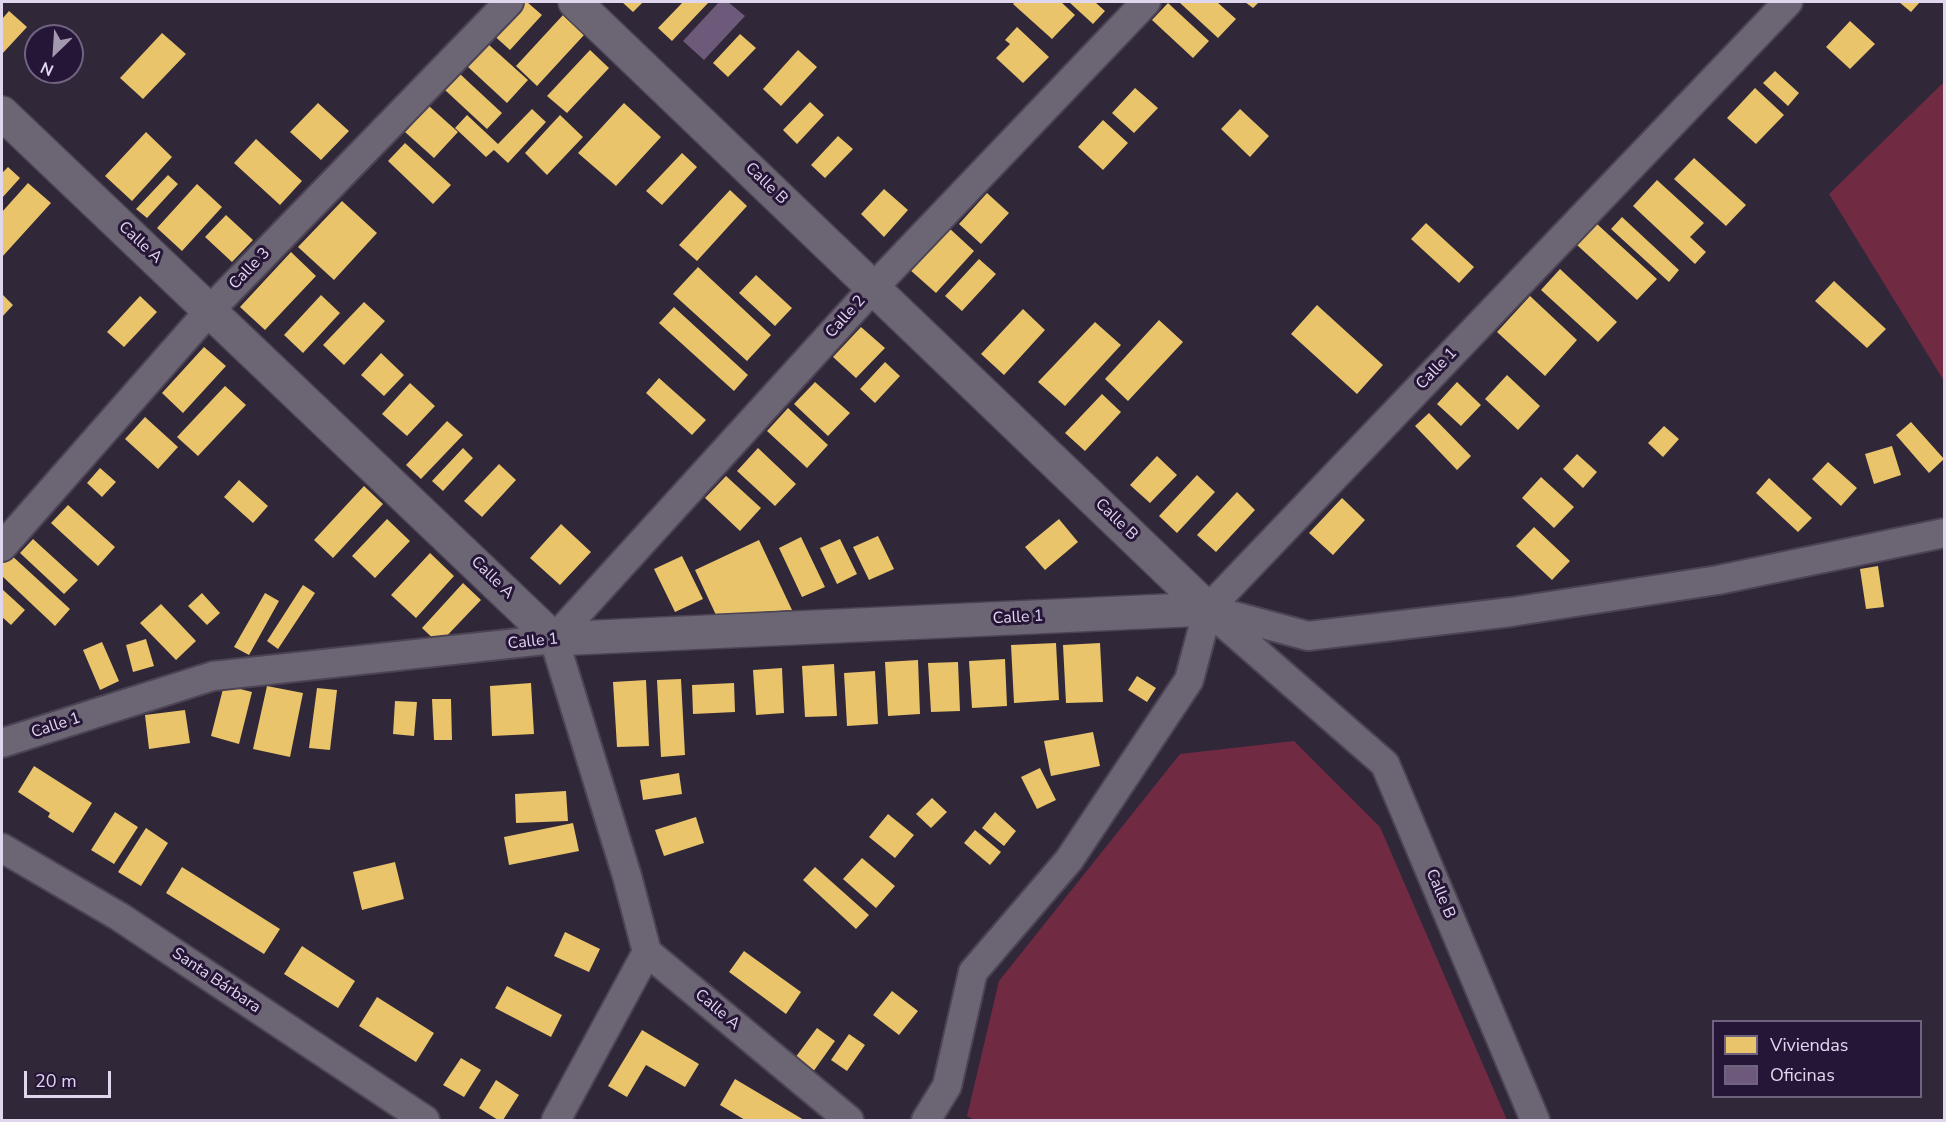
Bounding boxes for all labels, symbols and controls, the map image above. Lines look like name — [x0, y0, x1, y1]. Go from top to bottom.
north arrow — [24, 24, 84, 84]
text: N — [37, 56, 57, 81]
street label: Calle B — [741, 159, 791, 209]
street label: Calle A — [114, 218, 166, 268]
street label: Calle 3 — [226, 244, 274, 294]
street label: Calle 2 — [822, 292, 870, 342]
street label: Calle 1 — [1413, 344, 1461, 394]
street label: Calle B — [1091, 495, 1141, 545]
street label: Calle A — [466, 553, 518, 603]
street label: Calle 1 — [992, 607, 1044, 629]
street label: Calle 1 — [507, 630, 559, 654]
street label: Calle 1 — [29, 709, 83, 743]
street label: Calle B — [1421, 866, 1459, 922]
street label: Santa Bárbara — [168, 944, 264, 1018]
street label: Calle A — [691, 986, 743, 1034]
legend — [1712, 1020, 1922, 1098]
text: Viviendas — [1770, 1033, 1849, 1057]
scale bar — [27, 1059, 114, 1097]
text: Oficinas — [1770, 1063, 1835, 1087]
text: 20 m — [35, 1069, 77, 1093]

